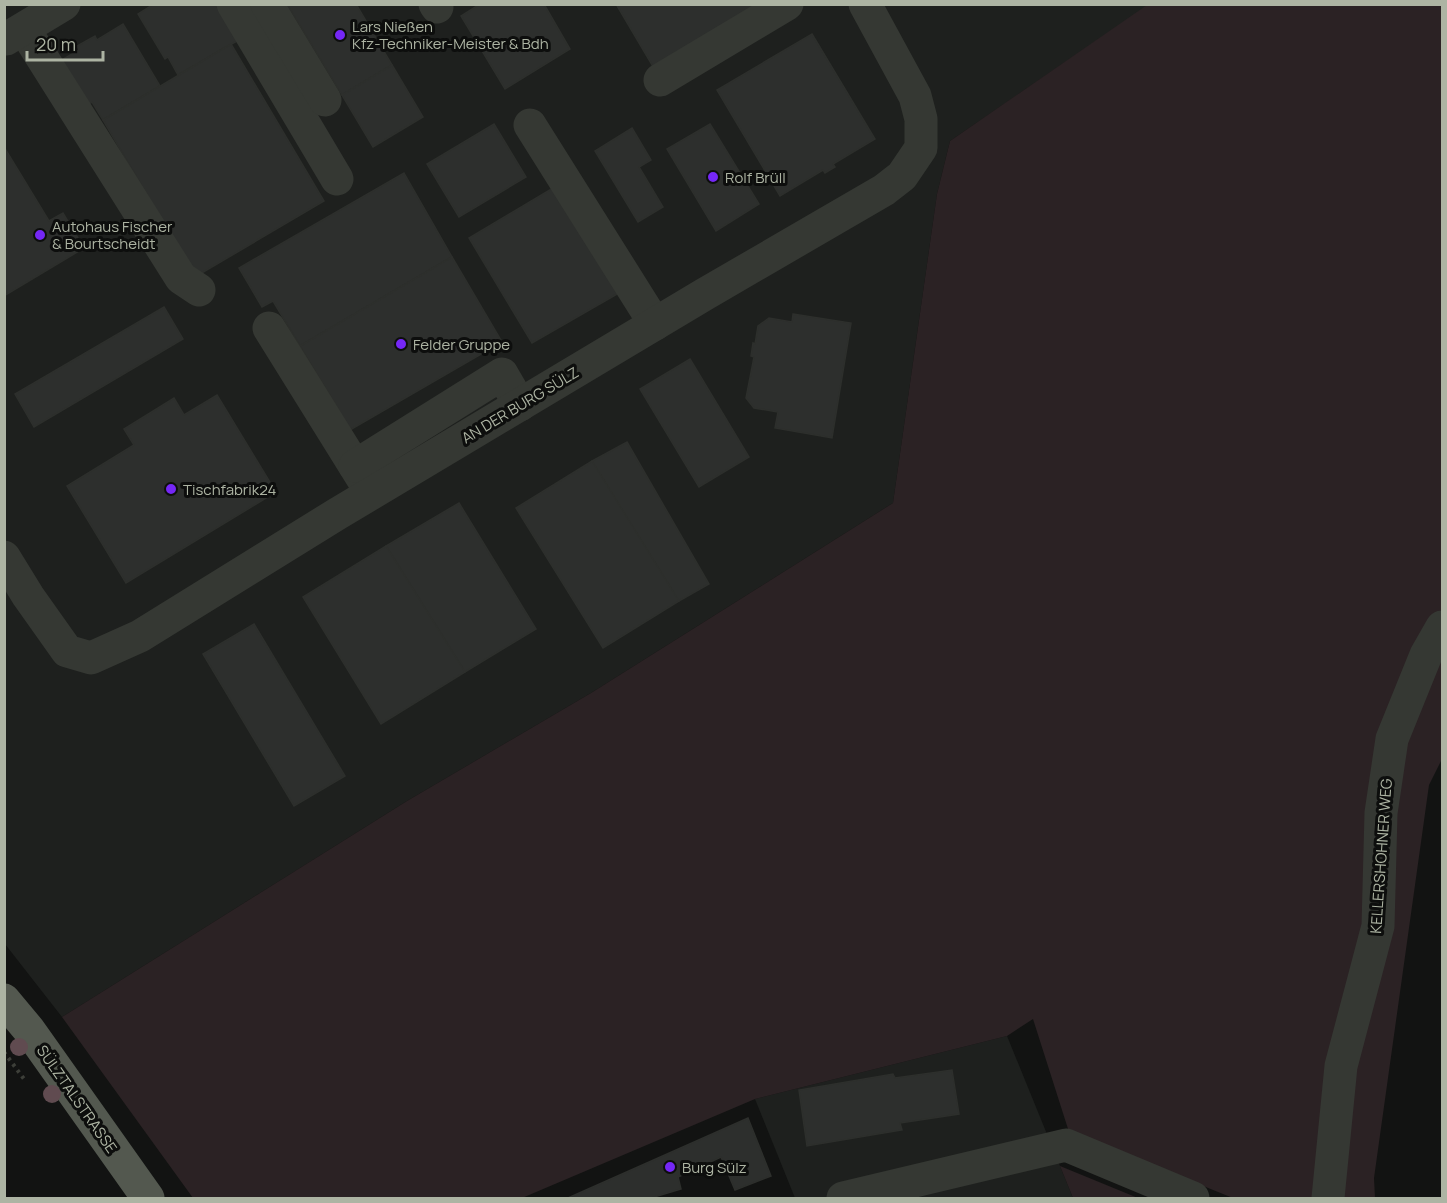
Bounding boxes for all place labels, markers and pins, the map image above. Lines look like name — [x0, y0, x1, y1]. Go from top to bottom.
place label: Lars Nießen Kfz-Techniker-Meister & Bdh — [352, 16, 549, 54]
marker: Lars Nießen Kfz-Techniker-Meister & Bdh — [333, 28, 347, 42]
place label: Rolf Brüll — [725, 167, 786, 188]
marker: Rolf Brüll — [706, 170, 720, 184]
place label: Autohaus Fischer & Bourtscheidt — [52, 216, 173, 254]
marker: Autohaus Fischer & Bourtscheidt — [33, 228, 47, 242]
place label: Felder Gruppe — [413, 334, 510, 355]
marker: Felder Gruppe — [394, 337, 408, 351]
place label: Tischfabrik24 — [183, 479, 276, 500]
marker: Tischfabrik24 — [164, 482, 178, 496]
place label: Burg Sülz — [682, 1157, 747, 1178]
marker: Burg Sülz — [663, 1160, 677, 1174]

